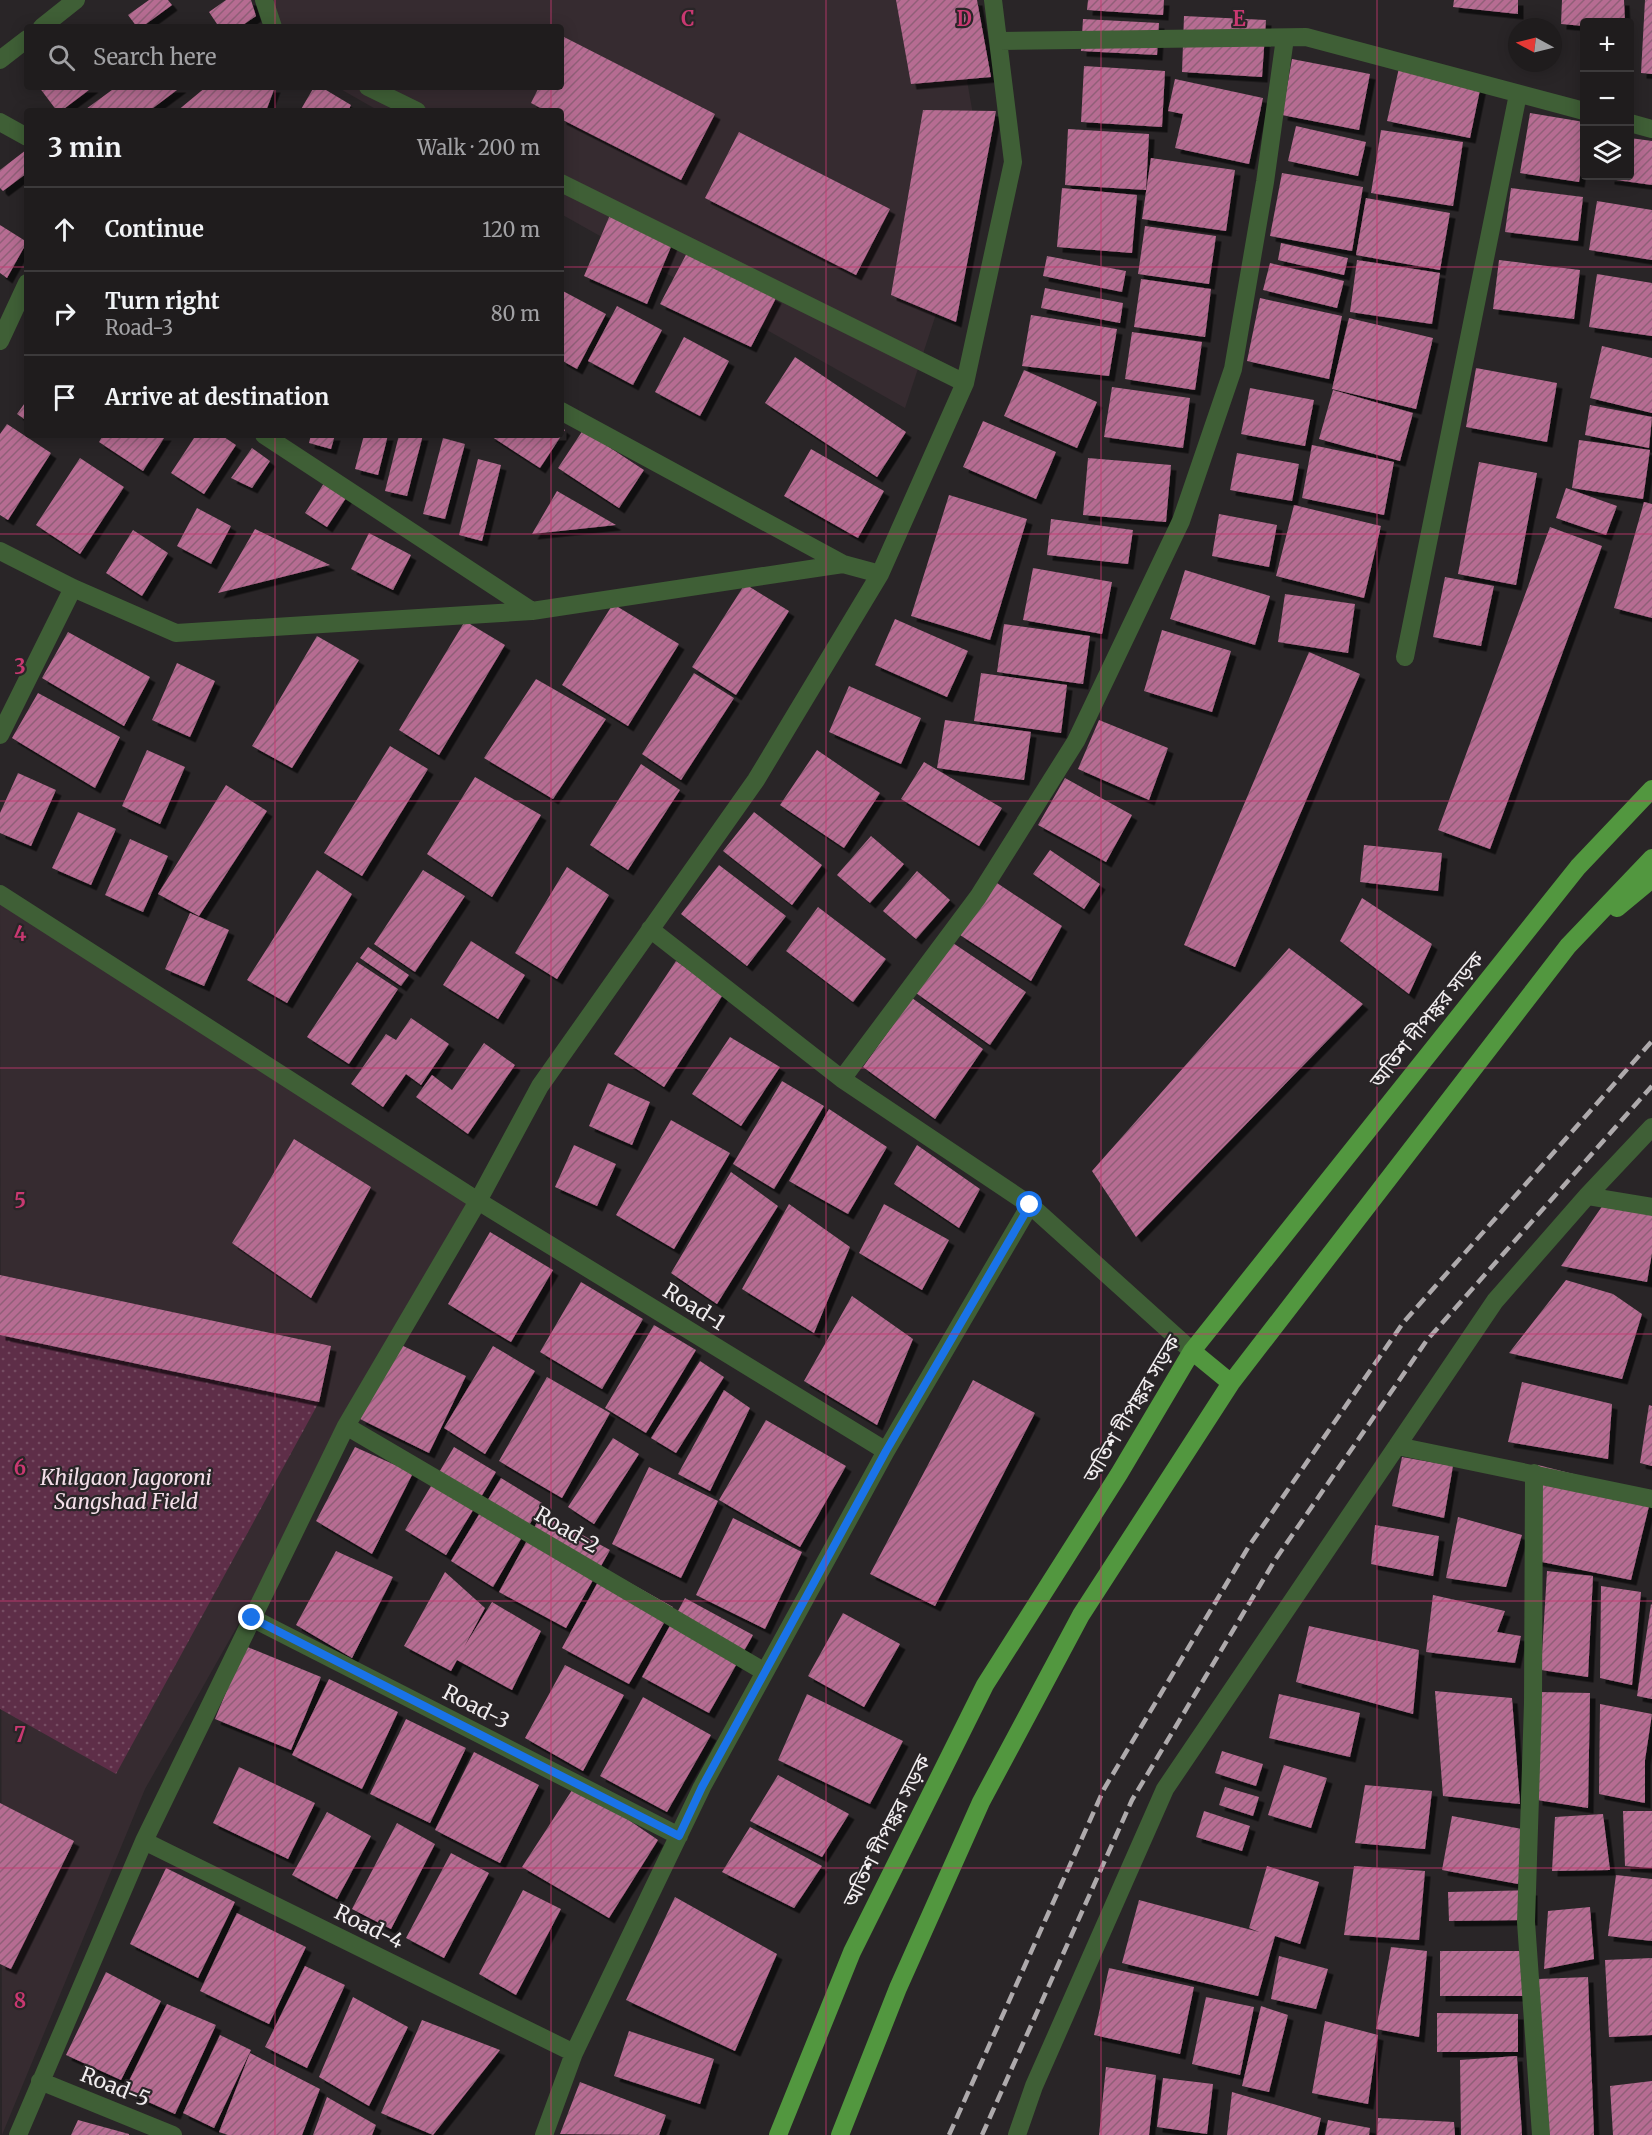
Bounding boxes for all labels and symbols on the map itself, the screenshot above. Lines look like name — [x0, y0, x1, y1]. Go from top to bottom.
text: C — [681, 6, 695, 31]
text: D — [956, 6, 972, 31]
text: E — [1232, 6, 1246, 31]
north arrow — [1508, 18, 1562, 72]
text: 3 — [14, 654, 26, 679]
text: 4 — [14, 921, 27, 946]
street label: অতিশ দীপঙ্কর সড়ক — [1363, 945, 1491, 1094]
text: 5 — [14, 1188, 26, 1213]
route start — [1016, 1191, 1042, 1217]
street label: Road-1 — [658, 1277, 731, 1336]
street label: অতিশ দীপঙ্কর সড়ক — [1076, 1329, 1187, 1488]
text: 6 — [14, 1455, 26, 1480]
park label: Khilgaon Jagoroni Sangshad Field — [39, 1464, 212, 1515]
street label: Road-2 — [530, 1500, 605, 1559]
route end — [238, 1604, 264, 1630]
street label: Road-3 — [438, 1678, 514, 1735]
text: 7 — [14, 1722, 26, 1747]
street label: অতিশ দীপঙ্কর সড়ক — [836, 1749, 937, 1912]
street label: Road-4 — [330, 1898, 408, 1955]
text: 8 — [14, 1988, 26, 2013]
street label: Road-5 — [76, 2060, 154, 2113]

